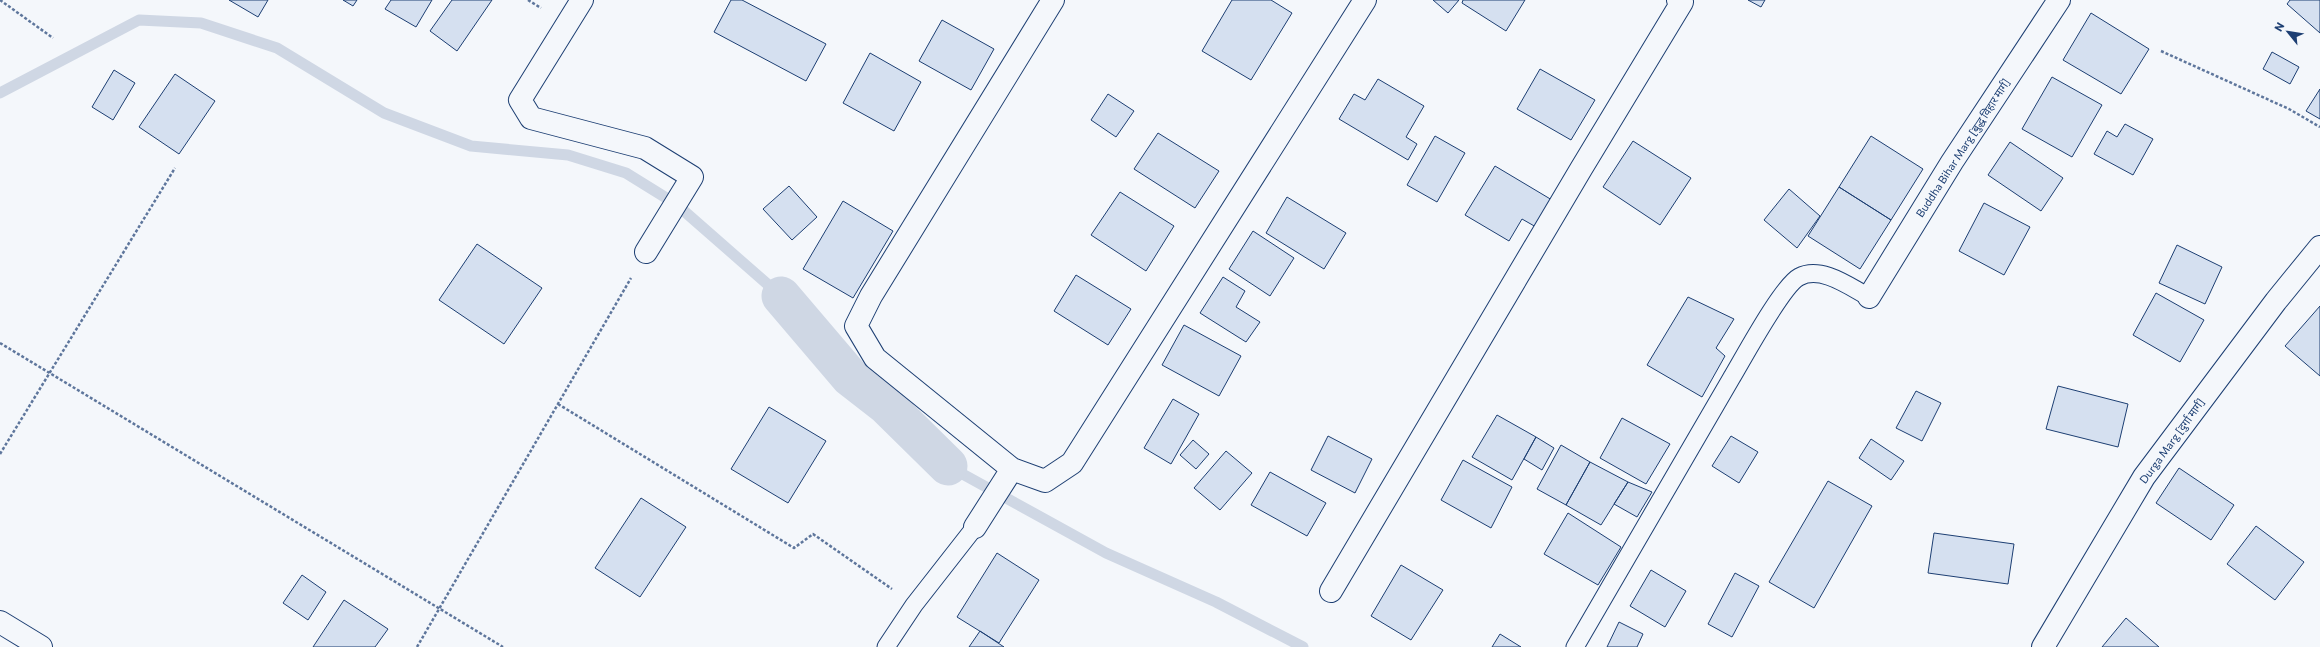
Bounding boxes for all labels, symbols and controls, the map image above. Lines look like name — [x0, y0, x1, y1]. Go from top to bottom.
north arrow — [2268, 12, 2308, 52]
text: N — [2271, 20, 2287, 34]
street label: Buddha Bihar Marg [बुद्ध विहार मार्ग] — [1913, 76, 2013, 220]
street label: Durga Marg [दुर्गा मार्ग] — [2136, 396, 2208, 487]

